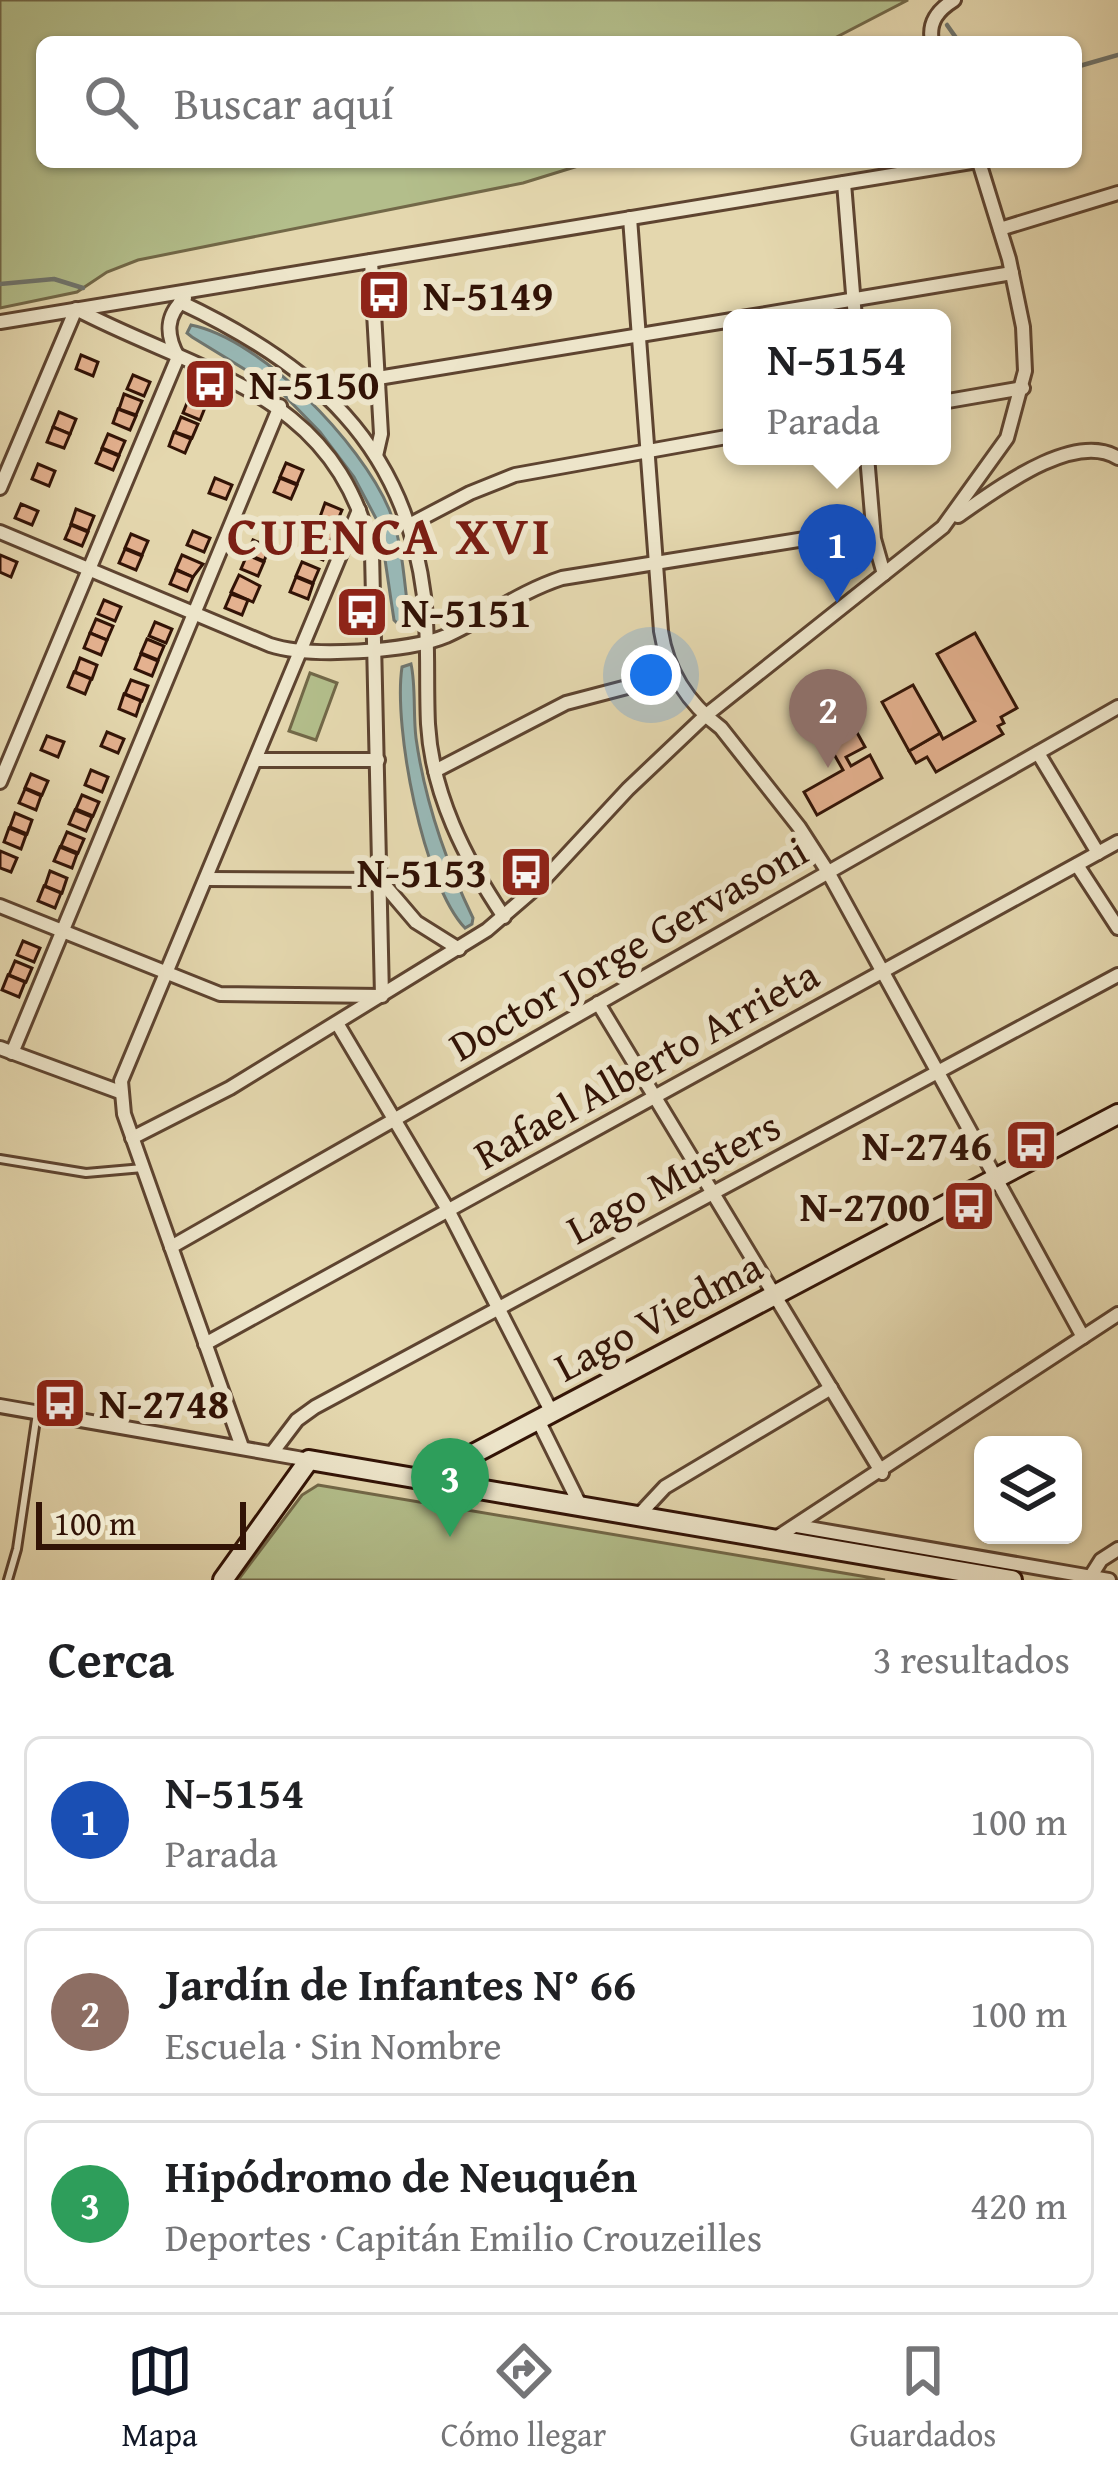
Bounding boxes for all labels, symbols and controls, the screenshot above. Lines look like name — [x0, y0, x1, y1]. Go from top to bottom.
search box — [36, 36, 1082, 168]
icon: search — [78, 69, 144, 135]
text: Buscar aquí — [174, 70, 393, 135]
place label: N-5149 — [423, 264, 553, 325]
bus stop icon: N-5149 — [356, 267, 412, 323]
popup — [723, 309, 951, 465]
text: N-5154 — [767, 326, 907, 391]
place label: N-5150 — [249, 353, 379, 414]
bus stop icon: N-5150 — [182, 356, 238, 412]
text: Parada — [767, 391, 880, 448]
district label: CUENCA XVI — [227, 495, 553, 574]
pin: 1 — [798, 504, 876, 603]
place label: N-5151 — [401, 581, 531, 642]
bus stop icon: N-5151 — [334, 584, 390, 640]
your location — [621, 645, 681, 705]
pin: 2 — [789, 669, 867, 768]
street label: Doctor Jorge Gervasoni — [437, 820, 819, 1075]
place label: N-5153 — [357, 841, 487, 902]
bus stop icon: N-5153 — [498, 844, 554, 900]
street label: Rafael Alberto Arrieta — [462, 943, 829, 1184]
street label: Lago Musters — [555, 1095, 790, 1258]
place label: N-2746 — [862, 1114, 992, 1175]
bus stop icon: N-2746 — [1003, 1117, 1059, 1173]
place label: N-2700 — [800, 1175, 930, 1236]
bus stop icon: N-2700 — [941, 1178, 997, 1234]
street label: Lago Viedma — [543, 1235, 773, 1396]
place label: N-2748 — [99, 1372, 229, 1433]
bus stop icon: N-2748 — [32, 1375, 88, 1431]
map controls — [974, 1436, 1082, 1544]
button: layers — [974, 1436, 1082, 1544]
pin: 3 — [411, 1438, 489, 1537]
scale bar — [36, 1496, 246, 1549]
text: 100 m — [54, 1499, 136, 1547]
text: Cerca — [48, 1621, 174, 1696]
text: 3 resultados — [873, 1630, 1070, 1687]
text: N-5154 — [165, 1759, 305, 1824]
text: 1 — [80, 1792, 100, 1849]
text: 100 m — [970, 1792, 1067, 1849]
text: Parada — [165, 1824, 278, 1881]
text: Jardín de Infantes N° 66 — [165, 1951, 636, 2016]
text: 2 — [80, 1984, 100, 2041]
text: 100 m — [970, 1984, 1067, 2041]
text: Escuela · Sin Nombre — [165, 2016, 502, 2073]
text: Hipódromo de Neuquén — [165, 2143, 637, 2208]
text: 3 — [80, 2176, 100, 2233]
text: 420 m — [970, 2176, 1067, 2233]
text: Deportes · Capitán Emilio Crouzeilles — [165, 2208, 762, 2265]
tab: Mapa — [122, 2338, 198, 2458]
tab: Cómo llegar — [441, 2338, 606, 2458]
tab: Guardados — [849, 2338, 996, 2458]

